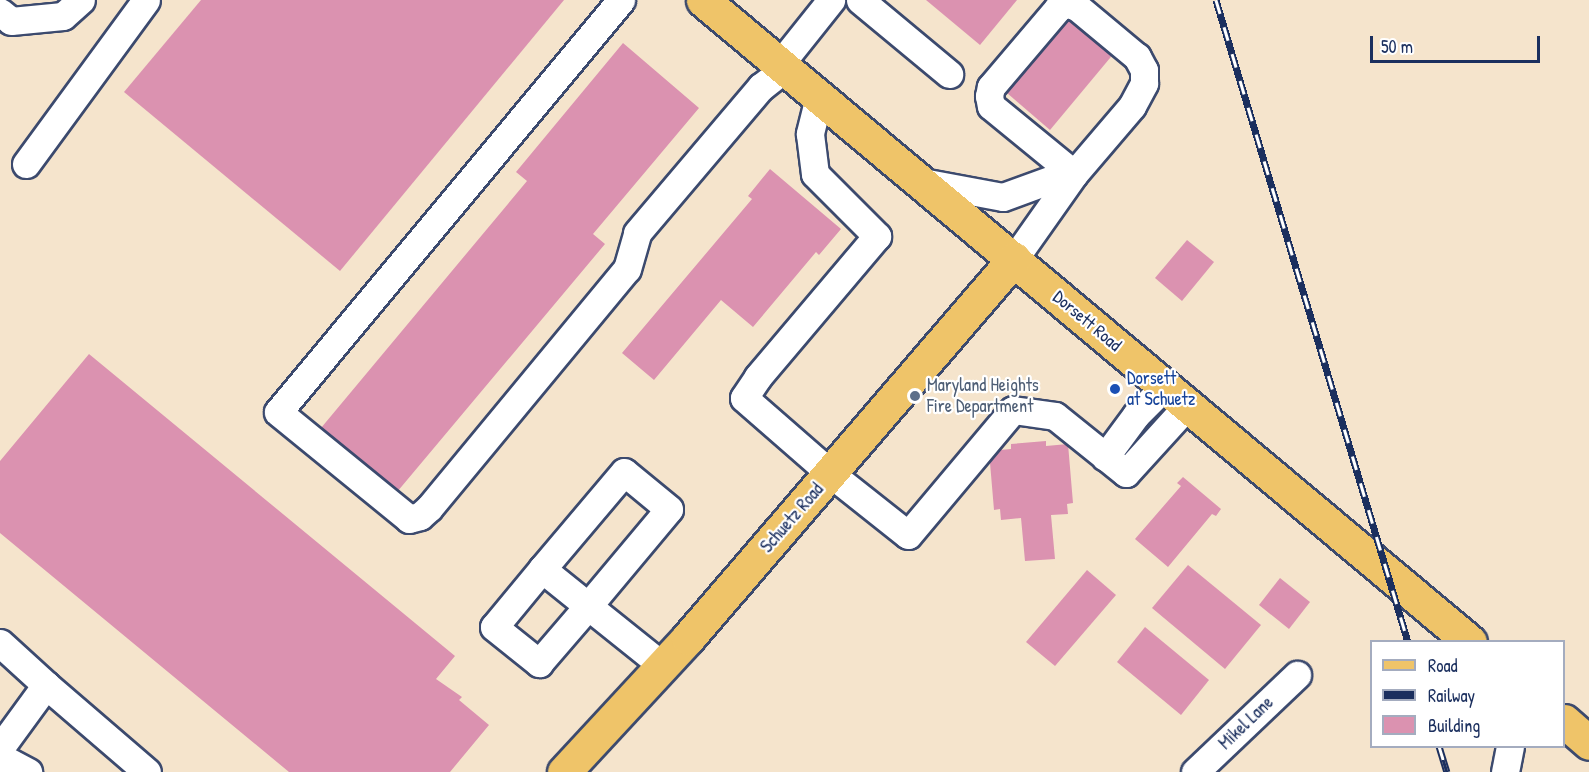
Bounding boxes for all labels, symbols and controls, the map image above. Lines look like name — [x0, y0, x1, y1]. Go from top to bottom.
scale bar — [1373, 24, 1542, 62]
text: 50 m — [1381, 34, 1413, 59]
street label: Dorsett Road — [1048, 286, 1126, 356]
place label: Dorsett at Schuetz — [1127, 368, 1195, 410]
place label: Maryland Heights Fire Department — [927, 375, 1039, 418]
marker: Dorsett at Schuetz — [1108, 382, 1122, 396]
marker: Maryland Heights Fire Department — [908, 389, 922, 403]
street label: Schuetz Road — [756, 479, 828, 557]
legend — [1370, 640, 1565, 748]
text: Road — [1428, 653, 1458, 678]
text: Railway — [1428, 683, 1475, 708]
street label: Mikel Lane — [1214, 692, 1278, 754]
text: Building — [1428, 713, 1480, 738]

